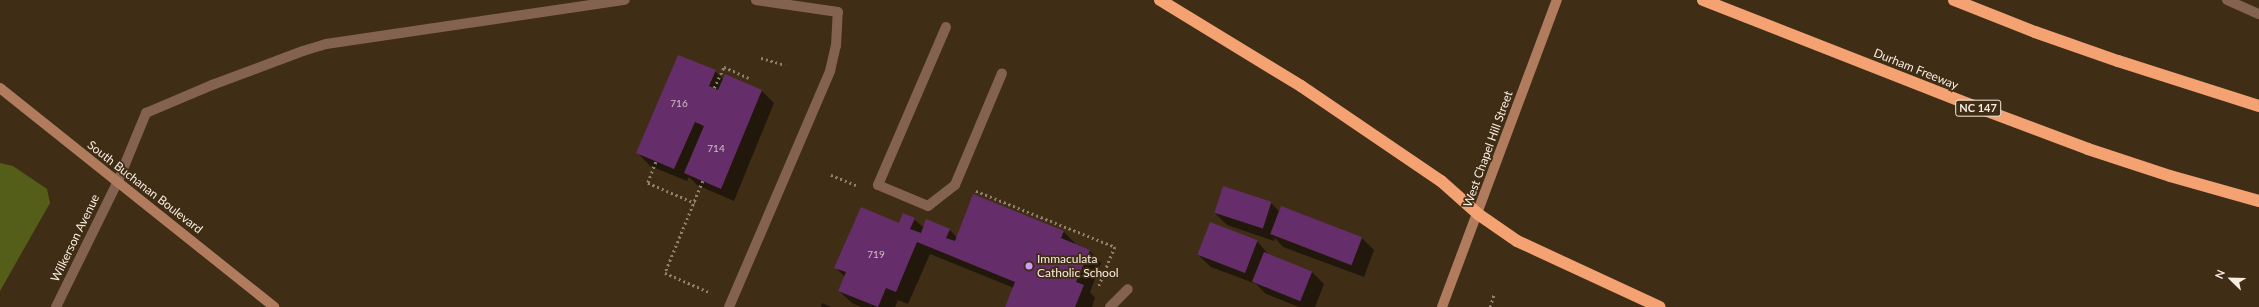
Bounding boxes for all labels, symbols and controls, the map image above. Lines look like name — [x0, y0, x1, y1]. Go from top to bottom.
street label: Durham Freeway — [1872, 45, 1960, 93]
street label: West Chapel Hill Street — [1460, 89, 1516, 209]
house number: 716 — [670, 98, 688, 110]
road number: NC 147 — [1955, 99, 2001, 117]
street label: South Buchanan Boulevard — [85, 138, 205, 236]
house number: 714 — [707, 143, 725, 155]
street label: Wilkerson Avenue — [47, 192, 103, 284]
house number: 719 — [867, 249, 885, 261]
place label: Immaculata Catholic School — [1037, 252, 1119, 280]
north arrow — [2211, 259, 2251, 299]
marker: Immaculata Catholic School — [1024, 261, 1034, 271]
text: N — [2212, 268, 2227, 281]

